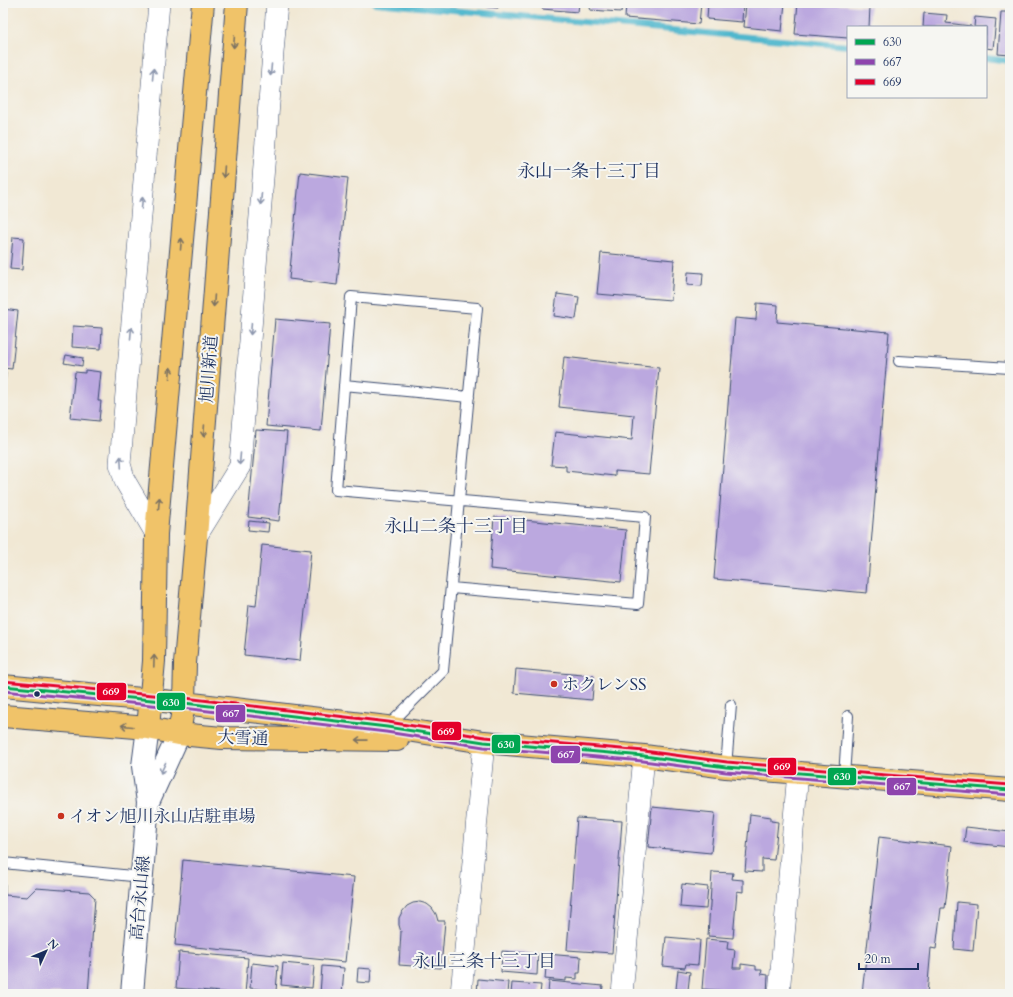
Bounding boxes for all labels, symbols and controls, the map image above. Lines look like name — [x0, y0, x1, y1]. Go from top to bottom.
legend — [847, 26, 987, 98]
text: 630 — [883, 34, 901, 50]
one-way arrow — [230, 35, 237, 48]
text: 667 — [883, 54, 901, 70]
one-way arrow — [268, 63, 275, 76]
one-way arrow — [150, 68, 157, 81]
text: 669 — [883, 74, 901, 90]
district label: 永山一条十三丁目 — [517, 159, 661, 184]
one-way arrow — [220, 165, 227, 178]
one-way arrow — [257, 192, 264, 205]
one-way arrow — [138, 197, 146, 210]
one-way arrow — [178, 238, 185, 251]
one-way arrow — [210, 294, 217, 307]
one-way arrow — [247, 322, 254, 335]
one-way arrow — [127, 327, 134, 340]
street label: 旭川新道 — [195, 334, 223, 404]
one-way arrow — [166, 367, 174, 380]
one-way arrow — [201, 424, 208, 437]
one-way arrow — [237, 452, 244, 465]
one-way arrow — [117, 456, 124, 469]
one-way arrow — [155, 497, 162, 510]
district label: 永山二条十三丁目 — [384, 514, 528, 539]
one-way arrow — [150, 655, 157, 668]
place label: ホクレンSS — [562, 673, 647, 696]
marker: ホクレンSS — [549, 679, 559, 689]
line badge: 669 — [96, 682, 127, 701]
text: 669 — [103, 684, 120, 699]
unlabelled marker — [32, 689, 42, 699]
line badge: 630 — [156, 692, 186, 711]
text: 630 — [163, 695, 180, 710]
line badge: 667 — [215, 704, 246, 723]
text: 667 — [223, 706, 240, 721]
line badge: 669 — [431, 721, 462, 741]
one-way arrow — [121, 723, 134, 730]
text: 669 — [438, 724, 455, 739]
street label: 大雪通 — [217, 726, 269, 750]
line badge: 630 — [491, 734, 521, 754]
one-way arrow — [355, 736, 368, 744]
text: 630 — [498, 737, 515, 752]
line badge: 667 — [550, 745, 581, 764]
text: 667 — [558, 747, 575, 762]
line badge: 669 — [767, 757, 797, 776]
text: 669 — [774, 759, 791, 774]
one-way arrow — [159, 762, 166, 774]
line badge: 630 — [827, 767, 857, 786]
text: 630 — [834, 769, 851, 784]
line badge: 667 — [886, 777, 917, 796]
text: 667 — [894, 779, 911, 794]
place label: イオン旭川永山店駐車場 — [69, 805, 256, 828]
marker: イオン旭川永山店駐車場 — [56, 811, 66, 821]
street label: 高台永山線 — [125, 855, 155, 941]
north arrow — [26, 931, 66, 971]
text: N — [44, 936, 62, 953]
scale bar — [859, 945, 918, 971]
district label: 永山三条十三丁目 — [412, 949, 556, 974]
text: 20 m — [865, 951, 892, 967]

